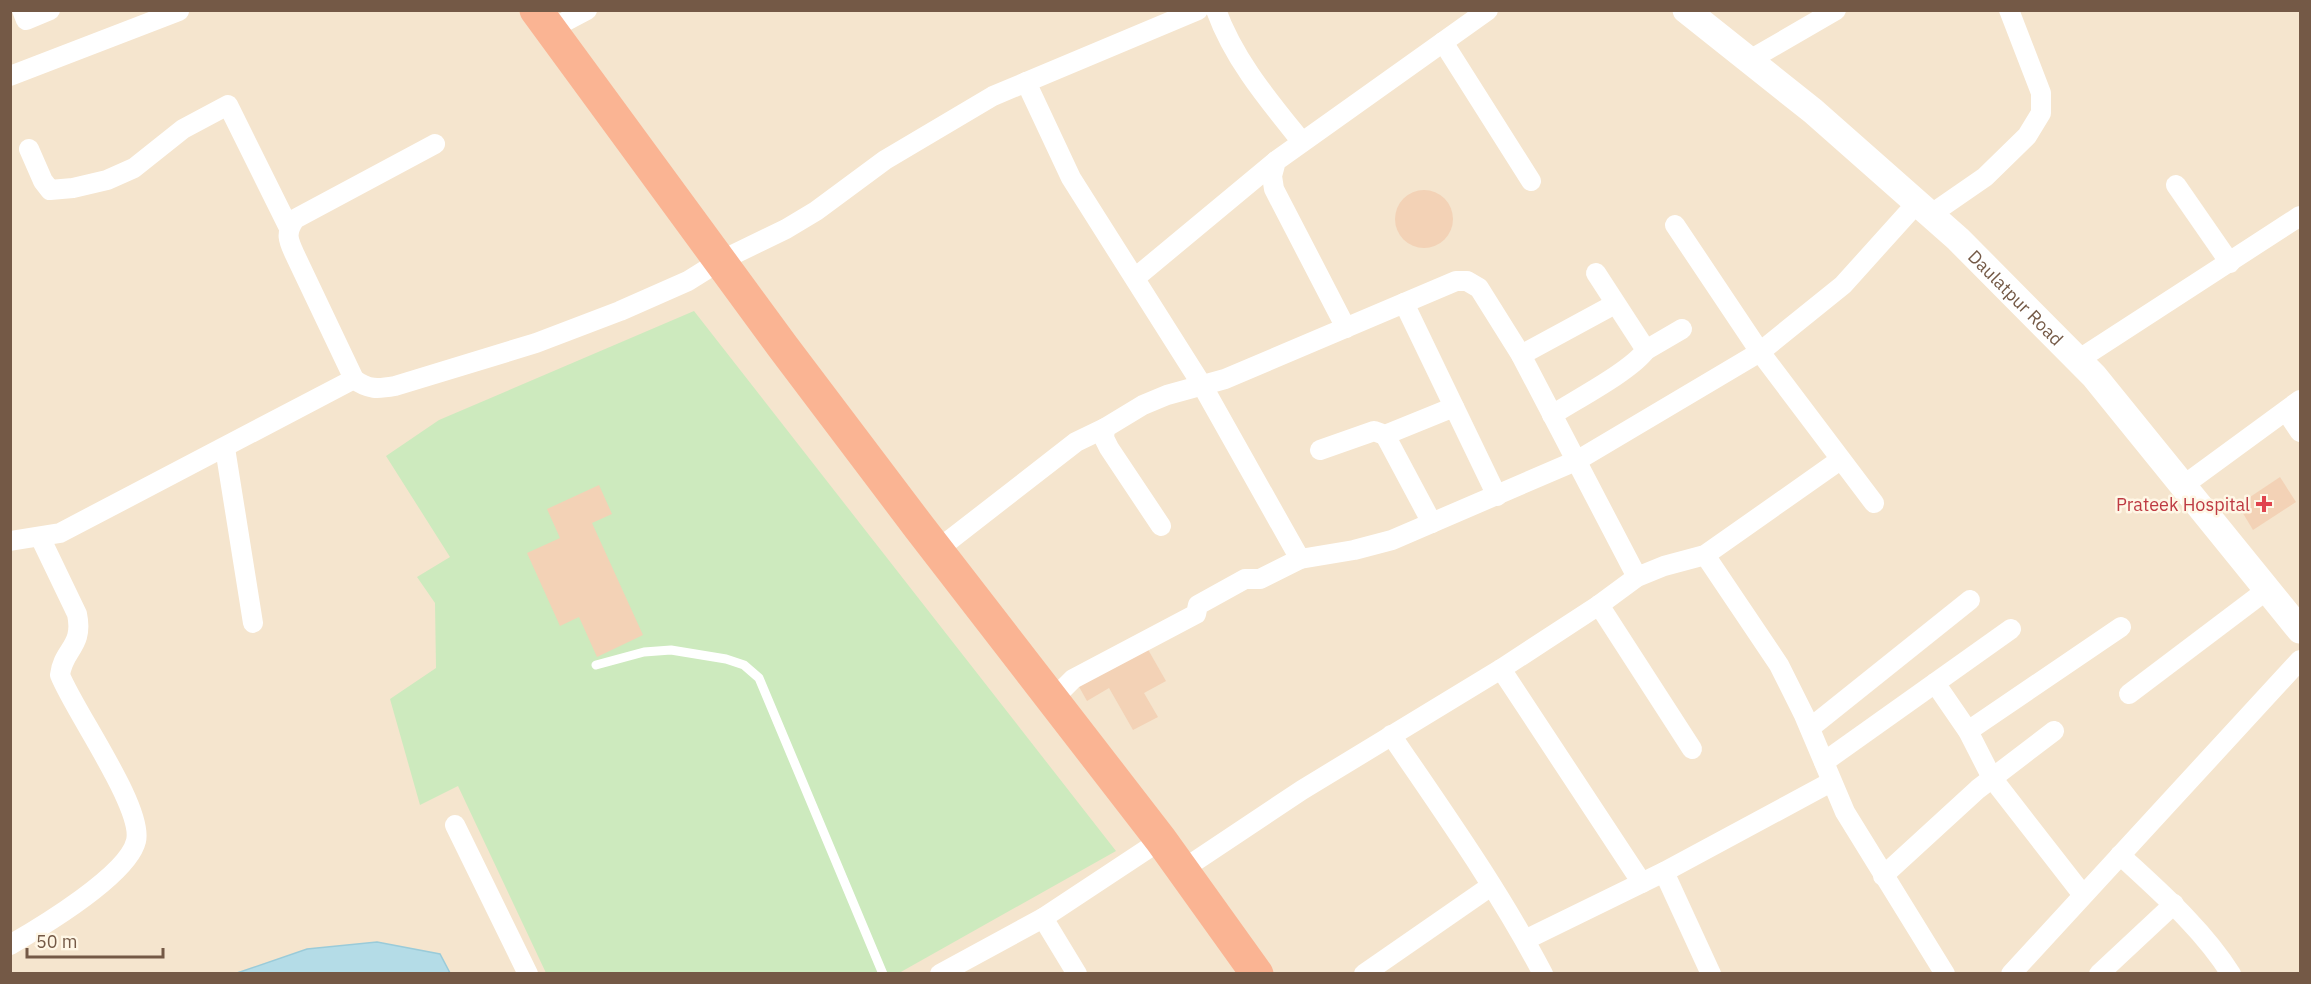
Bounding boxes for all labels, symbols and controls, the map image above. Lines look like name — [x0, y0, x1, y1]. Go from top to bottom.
street label: Daulatpur Road — [1964, 245, 2068, 350]
place label: Prateek Hospital — [2116, 493, 2250, 516]
marker: Prateek Hospital — [2255, 495, 2273, 513]
scale bar — [27, 921, 164, 959]
text: 50 m — [36, 930, 78, 953]

